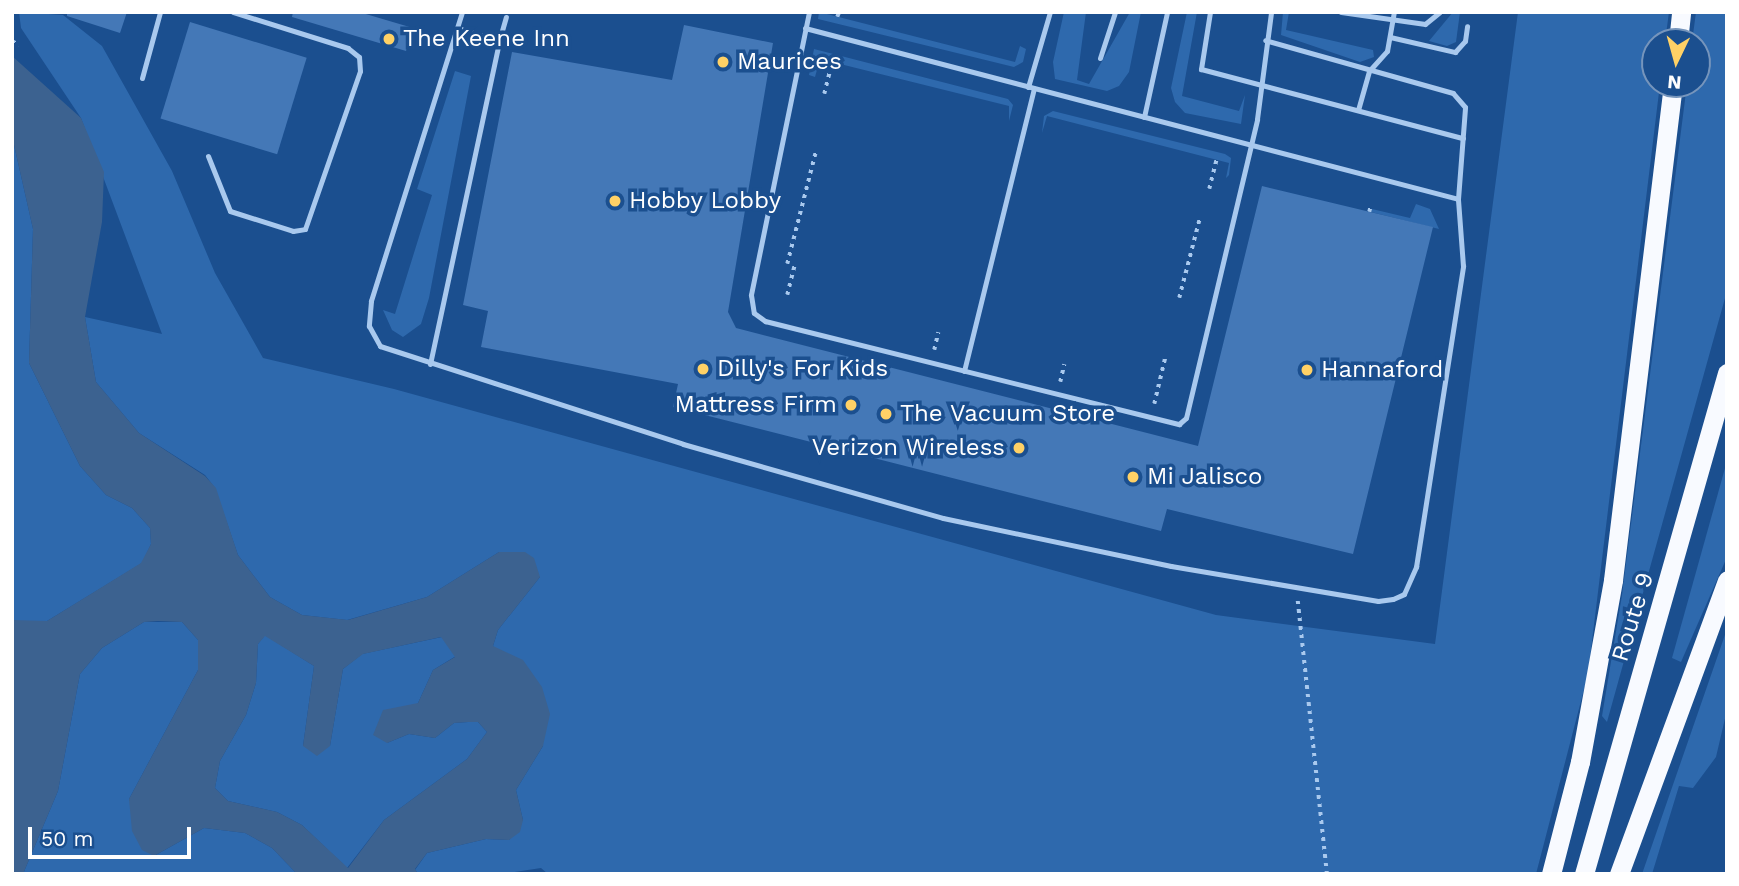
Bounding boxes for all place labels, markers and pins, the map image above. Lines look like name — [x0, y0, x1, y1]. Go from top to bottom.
place label: The Keene Inn — [403, 25, 570, 53]
marker: The Keene Inn — [381, 31, 397, 47]
place label: Maurices — [737, 48, 842, 76]
marker: Maurices — [715, 54, 731, 70]
place label: Hobby Lobby — [629, 187, 782, 215]
marker: Hobby Lobby — [607, 193, 623, 209]
place label: Dilly's For Kids — [717, 355, 889, 383]
place label: Hannaford — [1321, 356, 1443, 384]
marker: Dilly's For Kids — [695, 361, 711, 377]
marker: Hannaford — [1299, 362, 1315, 378]
place label: Mattress Firm — [675, 391, 837, 419]
marker: Mattress Firm — [843, 397, 859, 413]
place label: The Vacuum Store — [900, 400, 1116, 428]
marker: The Vacuum Store — [878, 406, 894, 422]
place label: Verizon Wireless — [811, 434, 1005, 462]
marker: Verizon Wireless — [1011, 440, 1027, 456]
place label: Mi Jalisco — [1147, 463, 1263, 491]
marker: Mi Jalisco — [1125, 469, 1141, 485]

